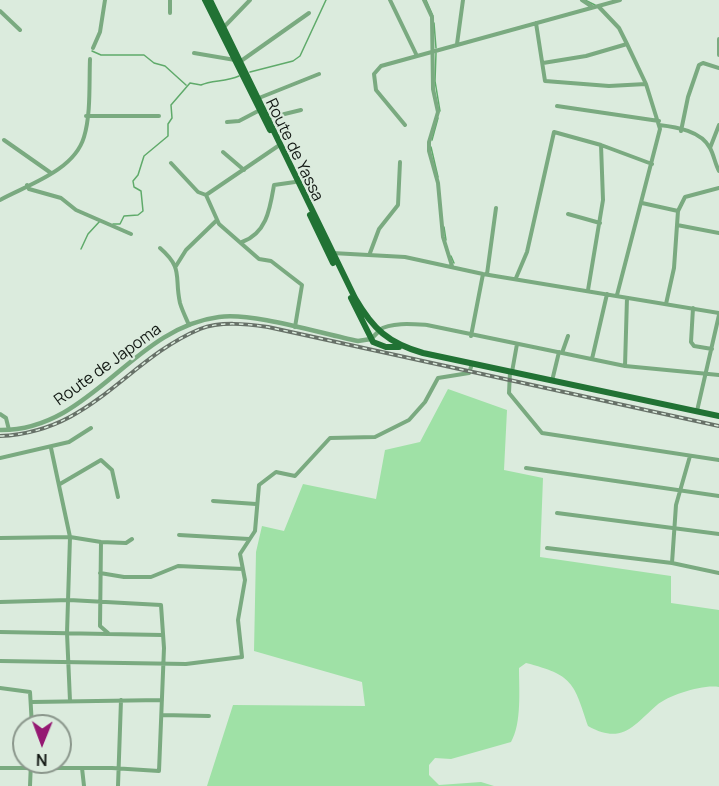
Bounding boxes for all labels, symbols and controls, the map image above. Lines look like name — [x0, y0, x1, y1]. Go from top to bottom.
street label: Route de Yassa — [261, 95, 327, 205]
street label: Route de Japoma — [51, 320, 165, 410]
north arrow — [12, 714, 72, 774]
text: N — [36, 749, 48, 771]

